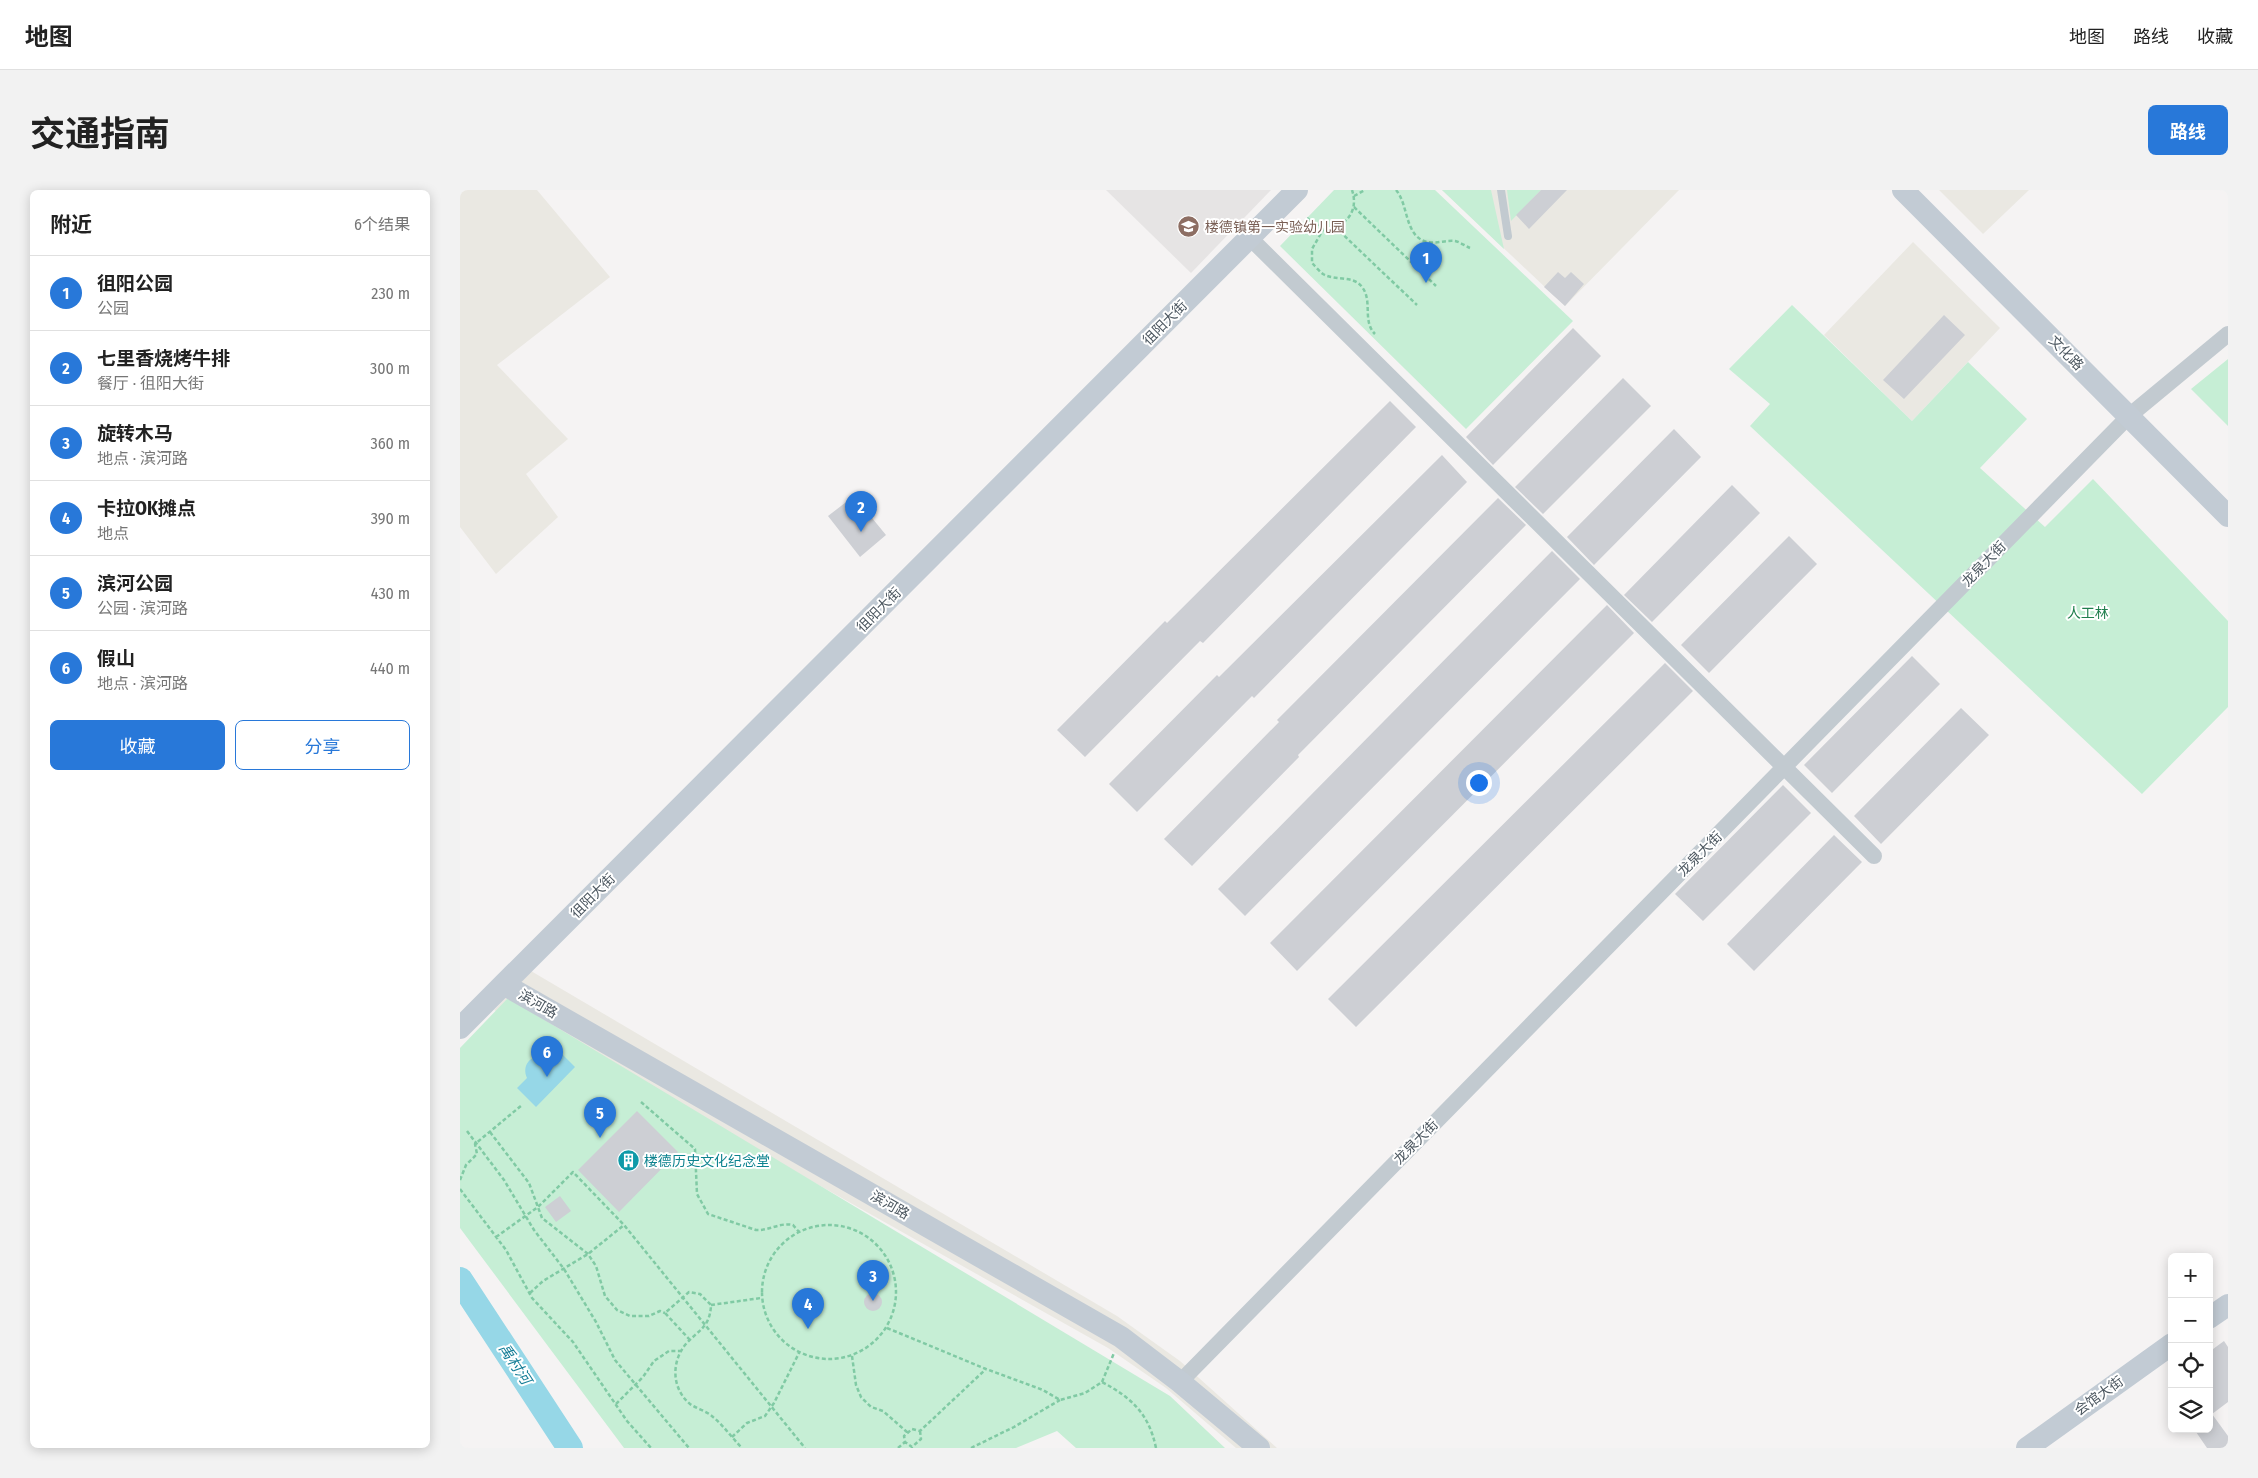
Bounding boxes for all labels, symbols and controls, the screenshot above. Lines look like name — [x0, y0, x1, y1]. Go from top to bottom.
text: 地图 — [25, 23, 73, 51]
text: 地图 — [2069, 26, 2105, 48]
text: 路线 — [2133, 26, 2169, 48]
text: 收藏 — [2197, 26, 2233, 48]
button: 路线 — [2148, 105, 2228, 155]
text: 交通指南 — [30, 113, 170, 155]
text: 附近 — [50, 212, 92, 238]
text: 6个结果 — [354, 215, 410, 234]
school or university icon: 楼德镇第一实验幼儿园 — [1177, 215, 1201, 239]
place label: 楼德镇第一实验幼儿园 — [1205, 219, 1345, 236]
pin: 1 — [1410, 242, 1442, 283]
text: 徂阳公园 — [97, 272, 173, 295]
text: 1 — [63, 284, 69, 303]
text: 230 m — [371, 284, 410, 303]
street label: 徂阳大街 — [1139, 297, 1191, 349]
text: 公园 — [97, 299, 129, 318]
street label: 文化路 — [2045, 332, 2087, 374]
text: 七里香烧烤牛排 — [97, 347, 230, 370]
text: 2 — [62, 359, 70, 378]
text: 300 m — [370, 359, 410, 378]
text: 餐厅 · 徂阳大街 — [97, 374, 204, 393]
text: 旋转木马 — [97, 422, 173, 445]
text: 3 — [62, 434, 70, 453]
text: 360 m — [370, 434, 410, 453]
text: 地点 · 滨河路 — [97, 449, 188, 468]
pin: 2 — [845, 491, 877, 532]
text: 卡拉OK摊点 — [97, 497, 196, 520]
text: 4 — [62, 509, 70, 528]
text: 390 m — [371, 509, 410, 528]
text: 地点 — [97, 524, 129, 543]
street label: 龙泉大街 — [1958, 538, 2010, 590]
text: 滨河公园 — [97, 572, 173, 595]
text: 5 — [62, 584, 70, 603]
text: 430 m — [371, 584, 410, 603]
street label: 徂阳大街 — [853, 584, 905, 636]
text: 公园 · 滨河路 — [97, 599, 188, 618]
park label: 人工林 — [2067, 605, 2109, 622]
text: 假山 — [97, 647, 135, 670]
text: 6 — [62, 659, 70, 678]
text: 440 m — [370, 659, 410, 678]
text: 地点 · 滨河路 — [97, 674, 188, 693]
button: 收藏 — [50, 720, 225, 770]
button: 分享 — [235, 720, 410, 770]
your location — [1466, 770, 1492, 796]
street label: 龙泉大街 — [1674, 828, 1726, 880]
street label: 徂阳大街 — [567, 870, 619, 922]
street label: 滨河路 — [516, 986, 560, 1022]
pin: 6 — [531, 1036, 563, 1077]
pin: 5 — [584, 1097, 616, 1138]
street label: 龙泉大街 — [1390, 1116, 1442, 1168]
building icon: 楼德历史文化纪念堂 — [616, 1149, 640, 1173]
place label: 楼德历史文化纪念堂 — [644, 1153, 770, 1170]
street label: 滨河路 — [868, 1187, 912, 1223]
map controls — [2168, 1253, 2213, 1433]
button: + — [2168, 1253, 2213, 1298]
pin: 3 — [857, 1260, 889, 1301]
pin: 4 — [792, 1288, 824, 1329]
button: − — [2168, 1298, 2213, 1343]
water label: 禹村河 — [495, 1340, 536, 1390]
button: locate — [2168, 1343, 2213, 1388]
street label: 会馆大街 — [2071, 1373, 2127, 1419]
button: layers — [2168, 1388, 2213, 1433]

